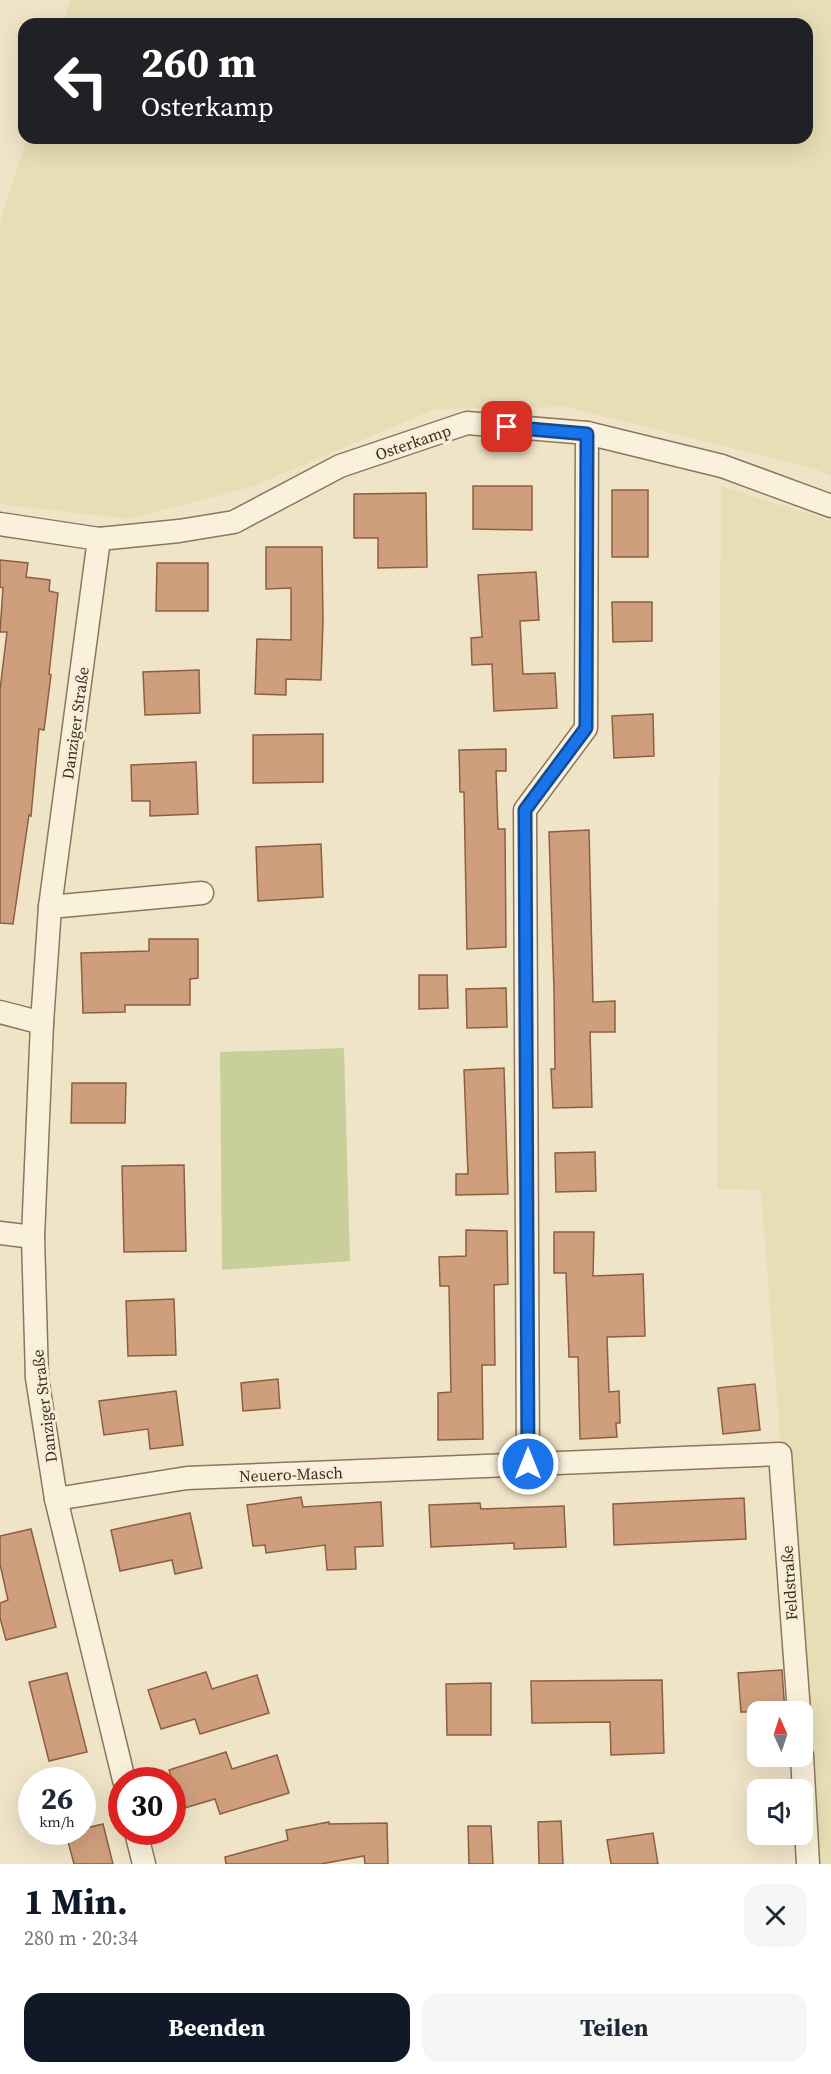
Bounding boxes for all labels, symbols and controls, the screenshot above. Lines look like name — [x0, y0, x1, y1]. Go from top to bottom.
text: 260 m — [141, 33, 256, 91]
icon: left — [42, 42, 120, 120]
text: Osterkamp — [141, 88, 274, 125]
pin — [481, 401, 532, 452]
icon: arrive — [490, 410, 523, 443]
street label: Osterkamp — [372, 419, 454, 465]
street label: Danziger Straße — [56, 665, 94, 781]
street label: Danziger Straße — [26, 1348, 62, 1464]
position arrow — [496, 1432, 560, 1496]
street label: Neuero-Masch — [239, 1461, 344, 1487]
street label: Feldstraße — [775, 1545, 803, 1621]
north arrow — [747, 1701, 813, 1767]
map controls — [747, 1701, 813, 1845]
speed limit sign: 30 — [108, 1767, 186, 1845]
text: 26 — [41, 1778, 73, 1819]
button: sound — [747, 1779, 813, 1845]
text: km/h — [39, 1811, 75, 1832]
text: 1 Min. — [24, 1877, 128, 1926]
button: close — [744, 1884, 807, 1947]
text: 280 m · 20:34 — [24, 1924, 138, 1952]
button: Beenden — [24, 1993, 410, 2062]
button: Teilen — [422, 1993, 807, 2062]

